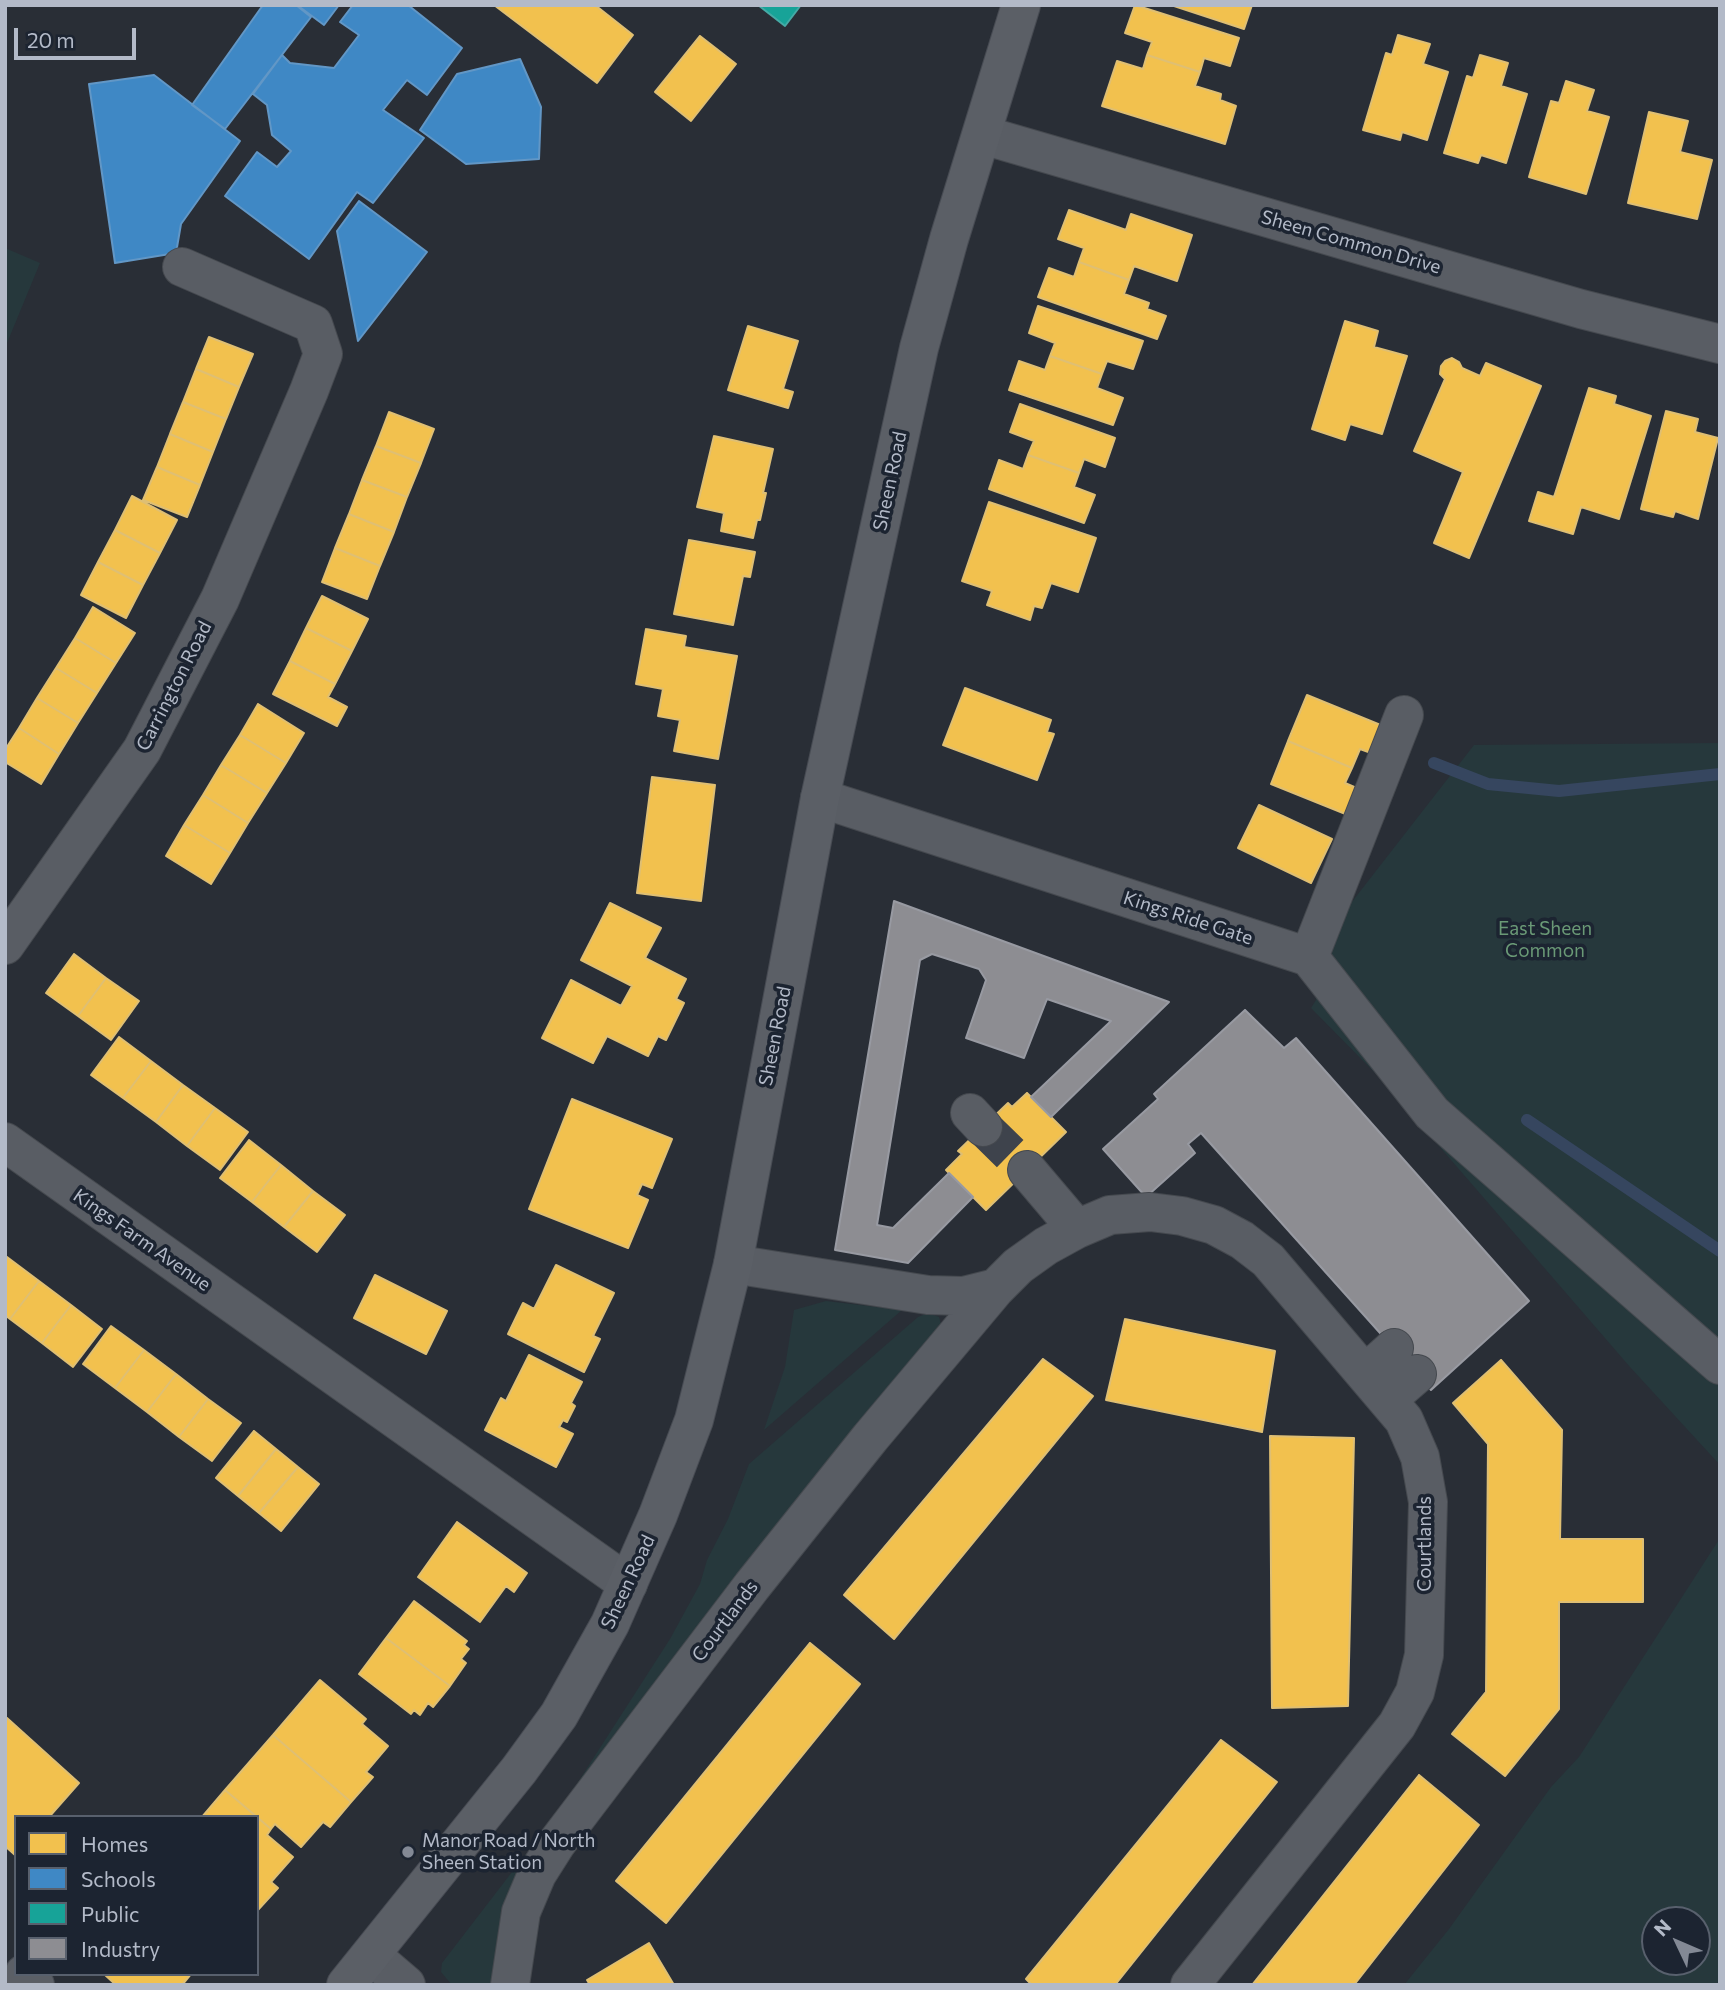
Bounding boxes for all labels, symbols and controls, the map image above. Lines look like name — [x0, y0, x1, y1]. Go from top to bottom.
scale bar — [18, 14, 140, 58]
text: 20 m — [27, 27, 75, 52]
street label: Sheen Common Drive — [1259, 205, 1443, 279]
street label: Sheen Road — [868, 429, 912, 533]
street label: Carrington Road — [132, 618, 216, 754]
street label: Kings Ride Gate — [1120, 886, 1256, 950]
park label: East Sheen Common — [1498, 918, 1592, 962]
street label: Sheen Road — [754, 984, 796, 1088]
street label: Kings Farm Avenue — [69, 1184, 215, 1296]
street label: Courtlands — [1414, 1496, 1436, 1592]
street label: Sheen Road — [596, 1531, 660, 1633]
street label: Courtlands — [687, 1576, 763, 1666]
legend — [14, 1815, 259, 1976]
place label: Manor Road / North Sheen Station — [422, 1830, 595, 1874]
text: Homes — [81, 1831, 148, 1856]
marker: Manor Road / North Sheen Station — [400, 1844, 416, 1860]
text: Schools — [81, 1866, 156, 1891]
text: Public — [81, 1901, 139, 1926]
north arrow — [1641, 1906, 1711, 1976]
text: N — [1649, 1914, 1675, 1941]
text: Industry — [81, 1936, 160, 1961]

